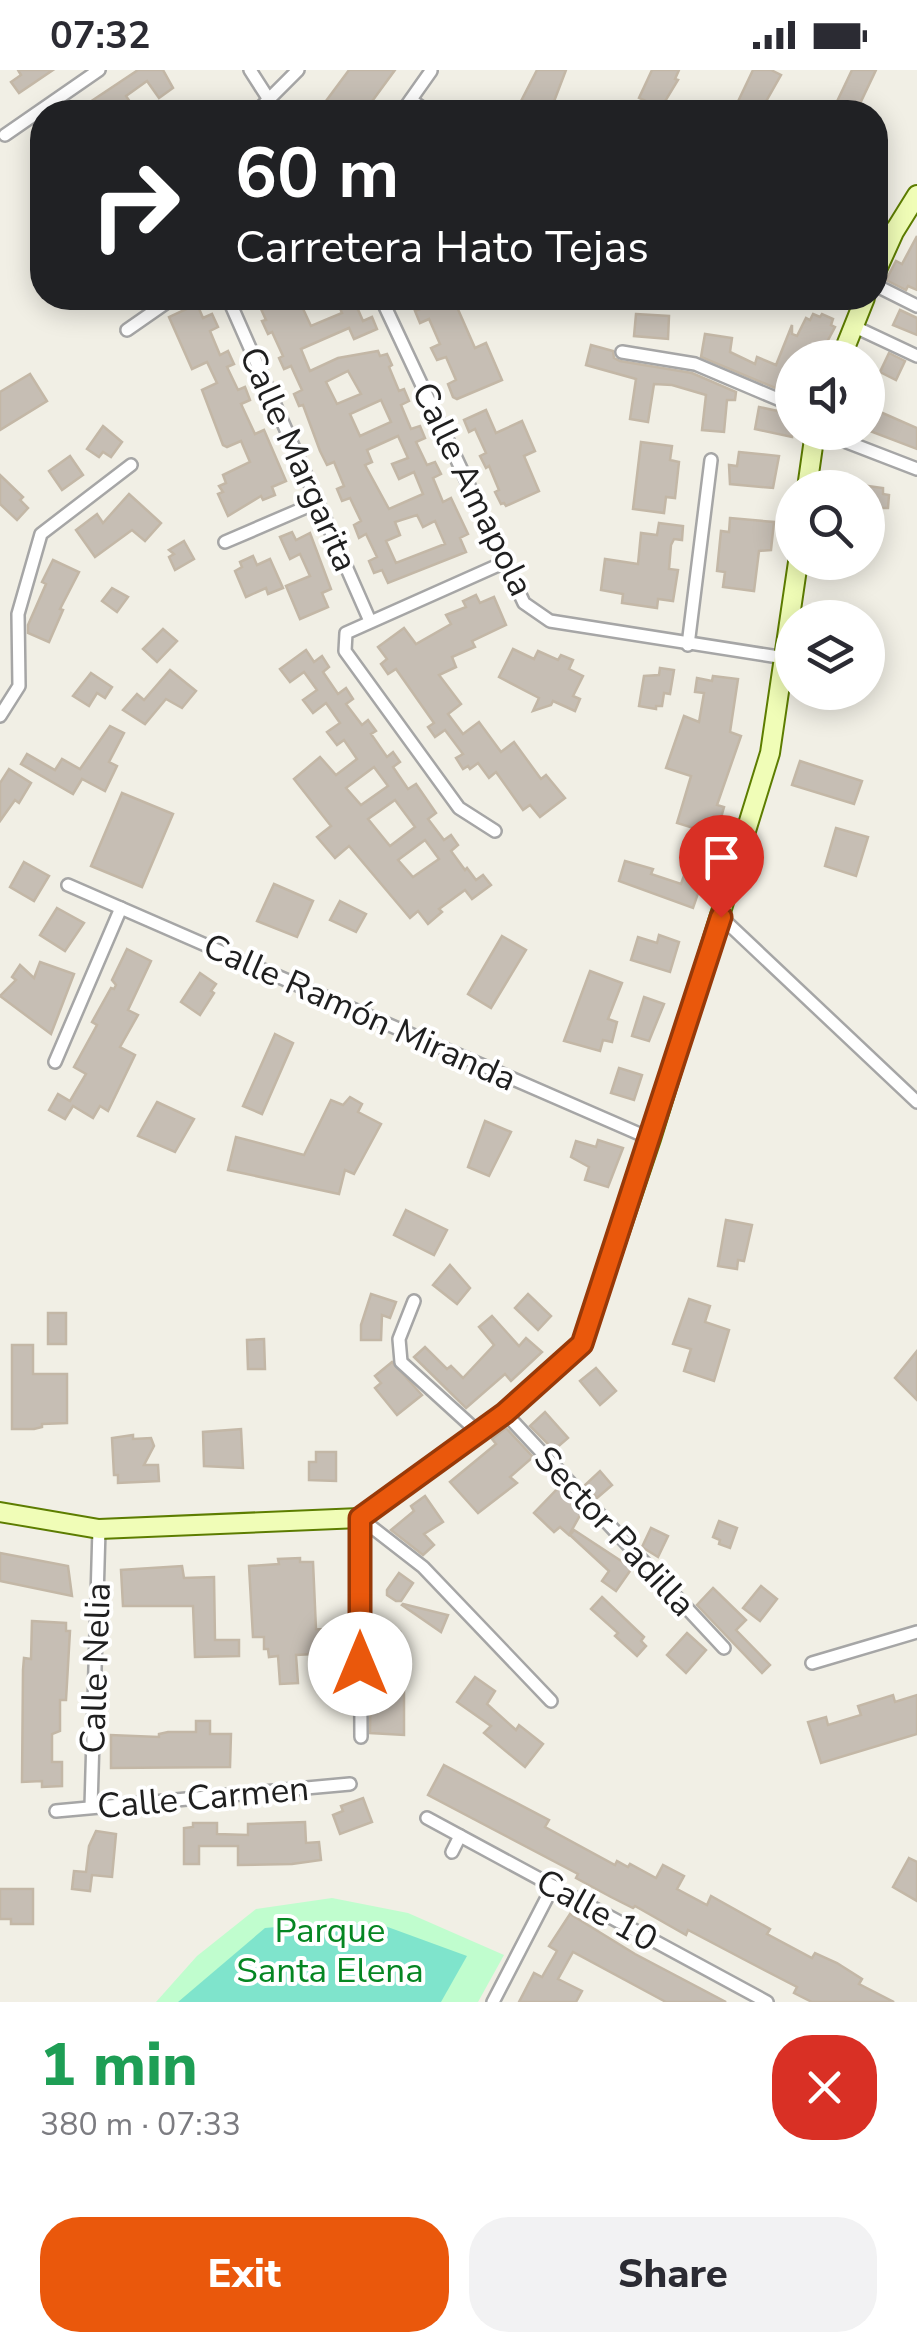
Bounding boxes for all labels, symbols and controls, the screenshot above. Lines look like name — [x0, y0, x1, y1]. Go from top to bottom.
text: 07:32 — [50, 10, 151, 61]
text: 60 m — [235, 126, 399, 222]
icon: right — [70, 140, 200, 270]
text: Carretera Hato Tejas — [235, 217, 649, 278]
street label: Calle Margarita — [228, 340, 369, 579]
map controls — [775, 340, 885, 710]
button: sound — [775, 340, 885, 450]
street label: Calle Amapola — [400, 374, 545, 604]
button: search — [775, 470, 885, 580]
button: layers — [775, 600, 885, 710]
pin — [679, 815, 764, 918]
icon: arrive — [694, 830, 749, 885]
street label: Calle Ramón Miranda — [196, 922, 524, 1103]
street label: Sector Padilla — [523, 1436, 706, 1627]
street label: Calle Nelia — [69, 1582, 122, 1754]
position arrow — [308, 1612, 412, 1716]
street label: Calle Carmen — [95, 1765, 311, 1830]
street label: Calle 10 — [528, 1858, 666, 1963]
park label: Parque Santa Elena — [236, 1907, 424, 1994]
text: 1 min — [40, 2024, 198, 2106]
button: close — [772, 2035, 877, 2140]
text: 380 m · 07:33 — [40, 2103, 241, 2146]
button: Exit — [40, 2217, 449, 2332]
button: Share — [469, 2217, 877, 2332]

